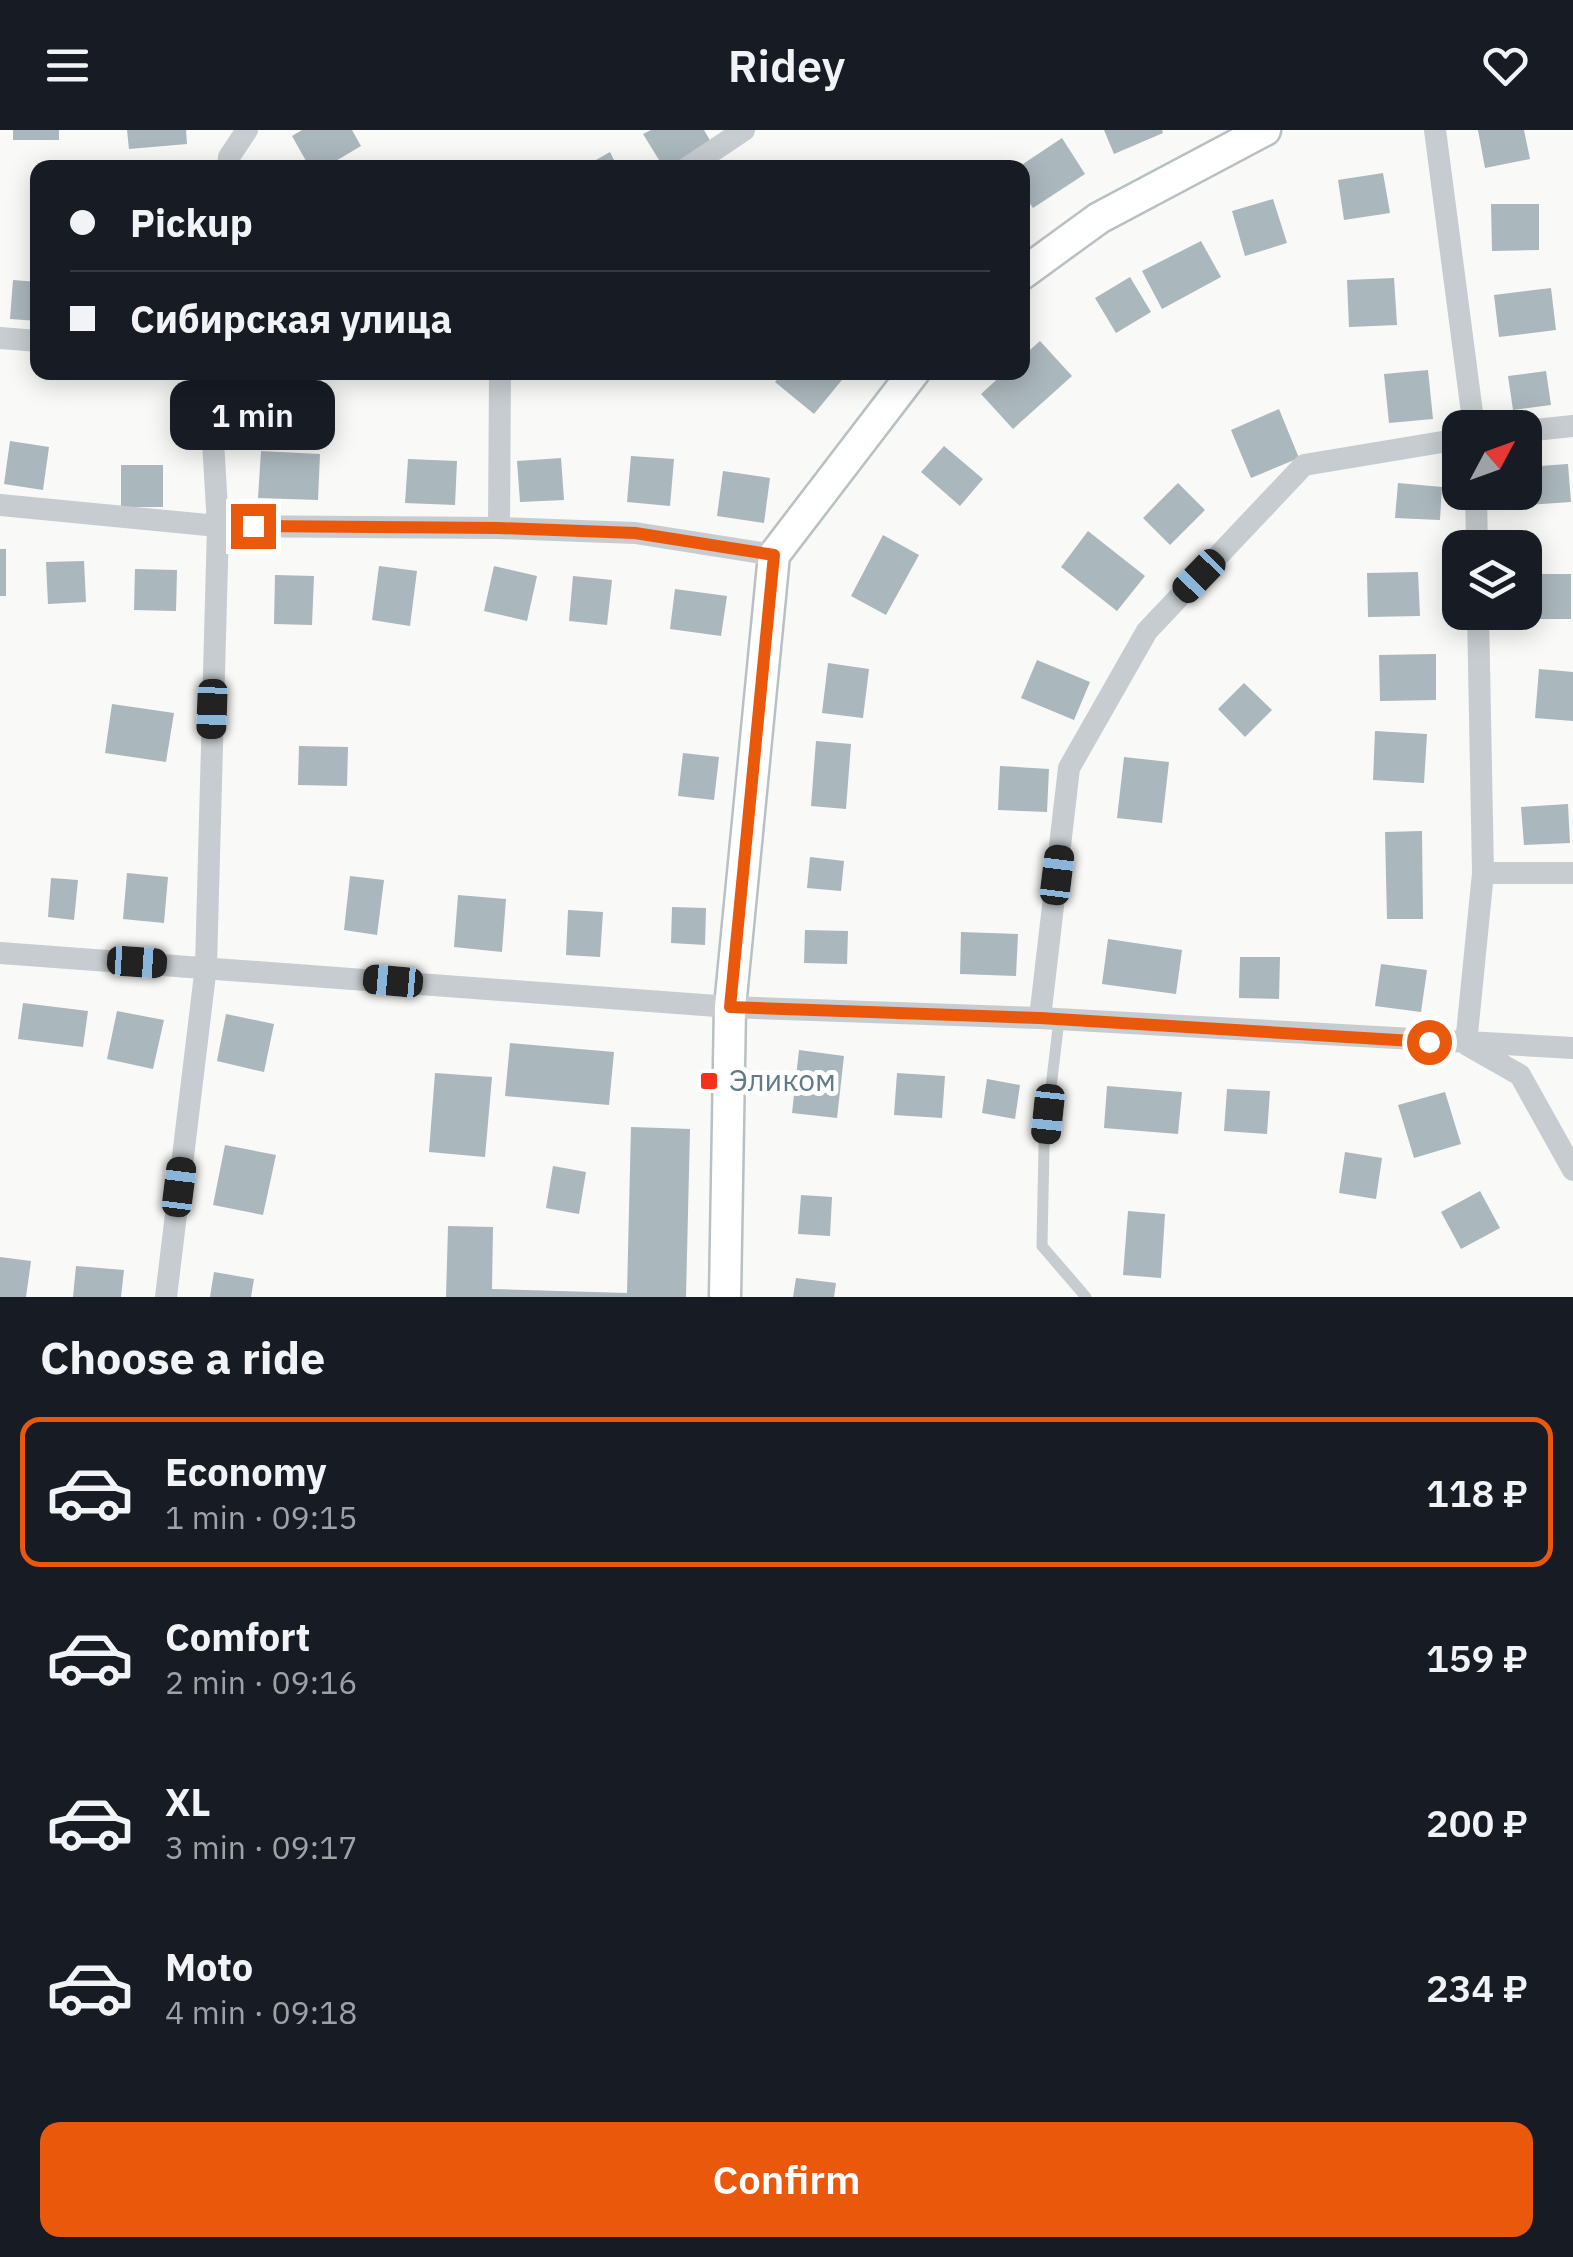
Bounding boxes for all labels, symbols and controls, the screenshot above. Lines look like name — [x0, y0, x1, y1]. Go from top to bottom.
text: Ridey — [728, 36, 845, 94]
icon: menu — [40, 38, 95, 93]
icon: heart — [1478, 38, 1533, 93]
text: Pickup — [130, 198, 253, 247]
text: Сибирская улица — [130, 294, 452, 343]
callout: 1 min — [170, 381, 336, 451]
text: 1 min — [211, 394, 294, 436]
north arrow — [1442, 410, 1542, 510]
map controls — [1442, 410, 1542, 630]
route end — [231, 504, 276, 549]
button: layers — [1442, 530, 1542, 630]
car — [1167, 544, 1231, 608]
car — [196, 678, 228, 740]
car — [1038, 843, 1076, 907]
car — [106, 945, 168, 979]
car — [362, 963, 424, 999]
route start — [1407, 1020, 1452, 1065]
place label: Эликом — [729, 1060, 836, 1099]
marker: Эликом — [698, 1070, 720, 1092]
car — [1030, 1083, 1066, 1145]
car — [160, 1155, 198, 1219]
text: Choose a ride — [40, 1328, 325, 1386]
icon: car — [45, 1447, 135, 1537]
text: Economy — [165, 1447, 327, 1496]
text: 118 ₽ — [1426, 1468, 1528, 1517]
text: 1 min · 09:15 — [165, 1496, 358, 1538]
icon: car — [45, 1612, 135, 1702]
text: Comfort — [165, 1612, 310, 1661]
text: 159 ₽ — [1426, 1633, 1528, 1682]
text: 2 min · 09:16 — [165, 1661, 358, 1703]
icon: car — [45, 1777, 135, 1867]
text: XL — [165, 1777, 211, 1826]
text: 200 ₽ — [1426, 1798, 1528, 1847]
text: 3 min · 09:17 — [165, 1826, 358, 1868]
icon: car — [45, 1942, 135, 2032]
text: Moto — [165, 1942, 253, 1991]
text: 234 ₽ — [1426, 1963, 1528, 2012]
text: 4 min · 09:18 — [165, 1991, 358, 2033]
button: Confirm — [40, 2122, 1533, 2237]

